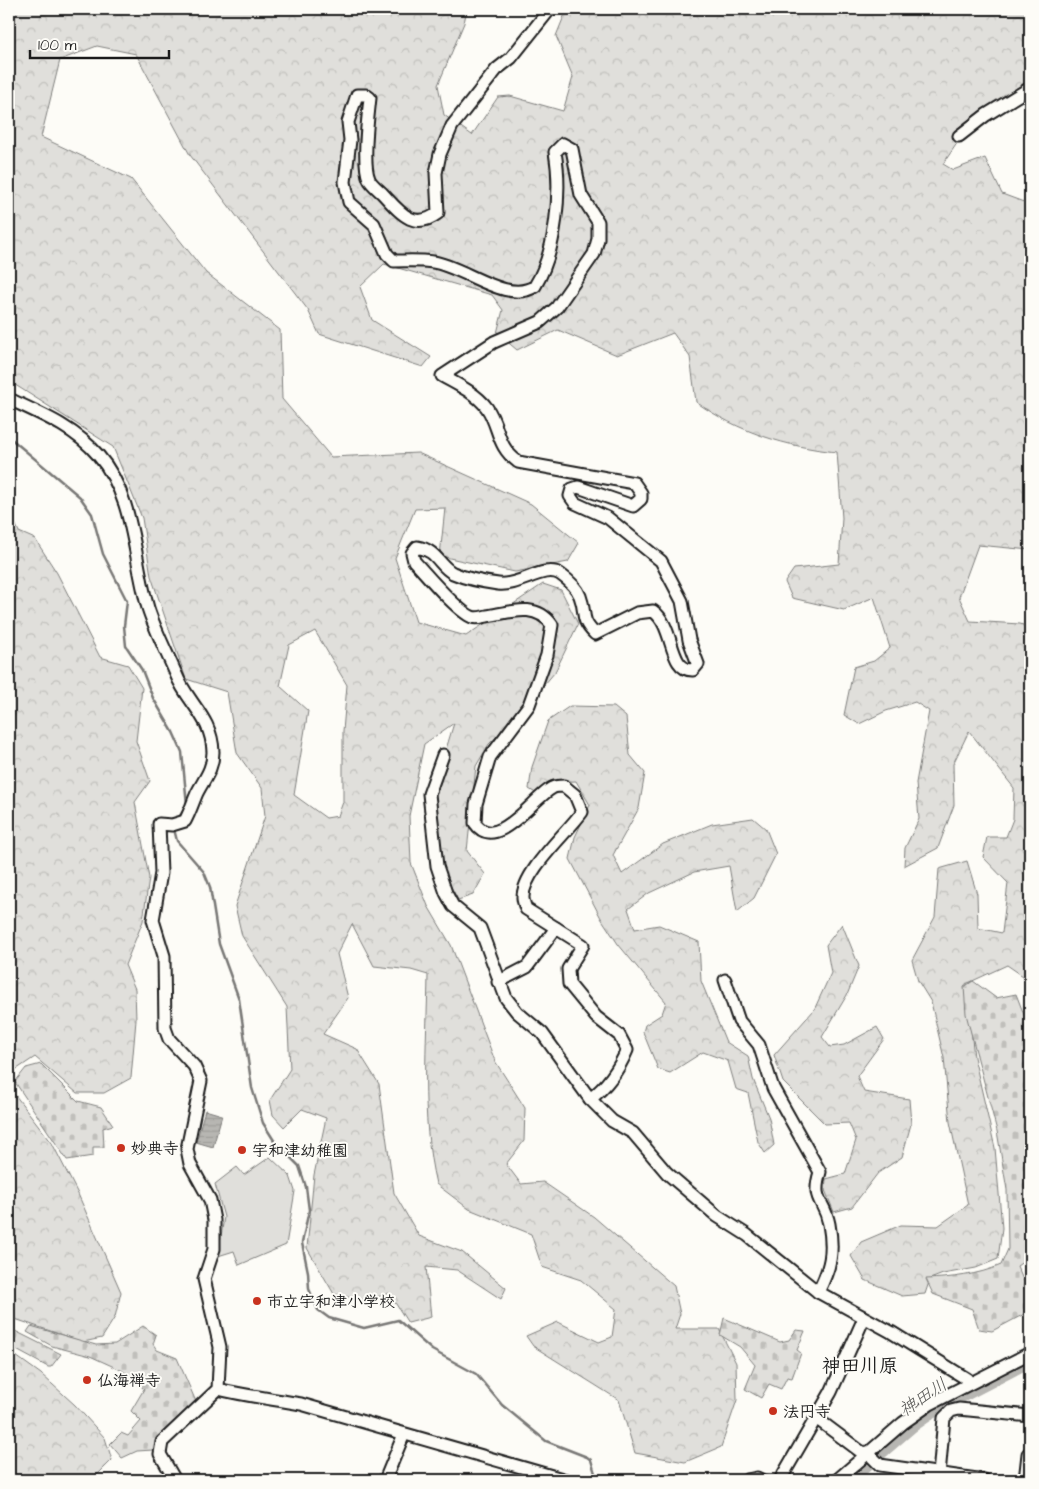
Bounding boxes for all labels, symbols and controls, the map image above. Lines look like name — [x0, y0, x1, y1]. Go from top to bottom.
scale bar — [30, 28, 169, 60]
text: 100 m — [38, 35, 77, 56]
place label: 妙典寺 — [131, 1138, 179, 1160]
place label: 宇和津幼稚園 — [252, 1140, 348, 1162]
marker: 妙典寺 — [115, 1142, 127, 1154]
marker: 宇和津幼稚園 — [236, 1144, 248, 1156]
place label: 市立宇和津小学校 — [267, 1291, 395, 1313]
marker: 市立宇和津小学校 — [251, 1295, 263, 1307]
district label: 神田川原 — [822, 1353, 898, 1380]
place label: 仏海禅寺 — [97, 1370, 161, 1392]
water label: 神田川 — [894, 1372, 953, 1423]
marker: 仏海禅寺 — [81, 1374, 93, 1386]
place label: 法円寺 — [783, 1401, 831, 1423]
marker: 法円寺 — [767, 1405, 779, 1417]

